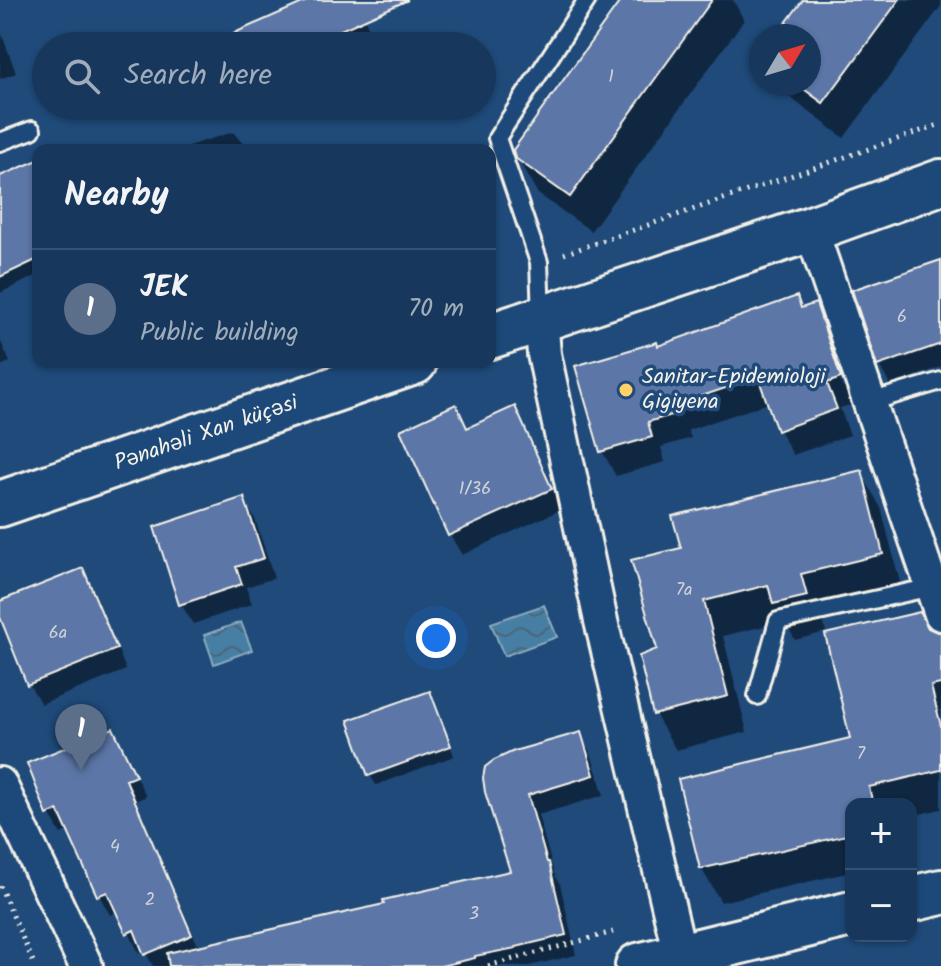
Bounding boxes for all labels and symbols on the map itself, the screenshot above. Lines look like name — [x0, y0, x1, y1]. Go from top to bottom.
north arrow — [749, 24, 821, 96]
house number: 1 — [608, 63, 614, 92]
house number: 6 — [897, 303, 907, 332]
place label: Sanitar-Epidemioloji Gigiyena — [642, 360, 826, 420]
marker: Sanitar-Epidemioloji Gigiyena — [617, 381, 635, 399]
street label: Pənahəli Xan küçəsi — [110, 385, 303, 481]
house number: 1/36 — [459, 475, 491, 504]
house number: 7a — [676, 576, 692, 605]
your location — [416, 618, 456, 658]
house number: 6a — [49, 619, 67, 648]
pin: 1 — [55, 704, 107, 770]
house number: 7 — [857, 740, 866, 769]
house number: 4 — [110, 833, 120, 862]
house number: 2 — [145, 886, 155, 915]
house number: 3 — [469, 900, 479, 929]

